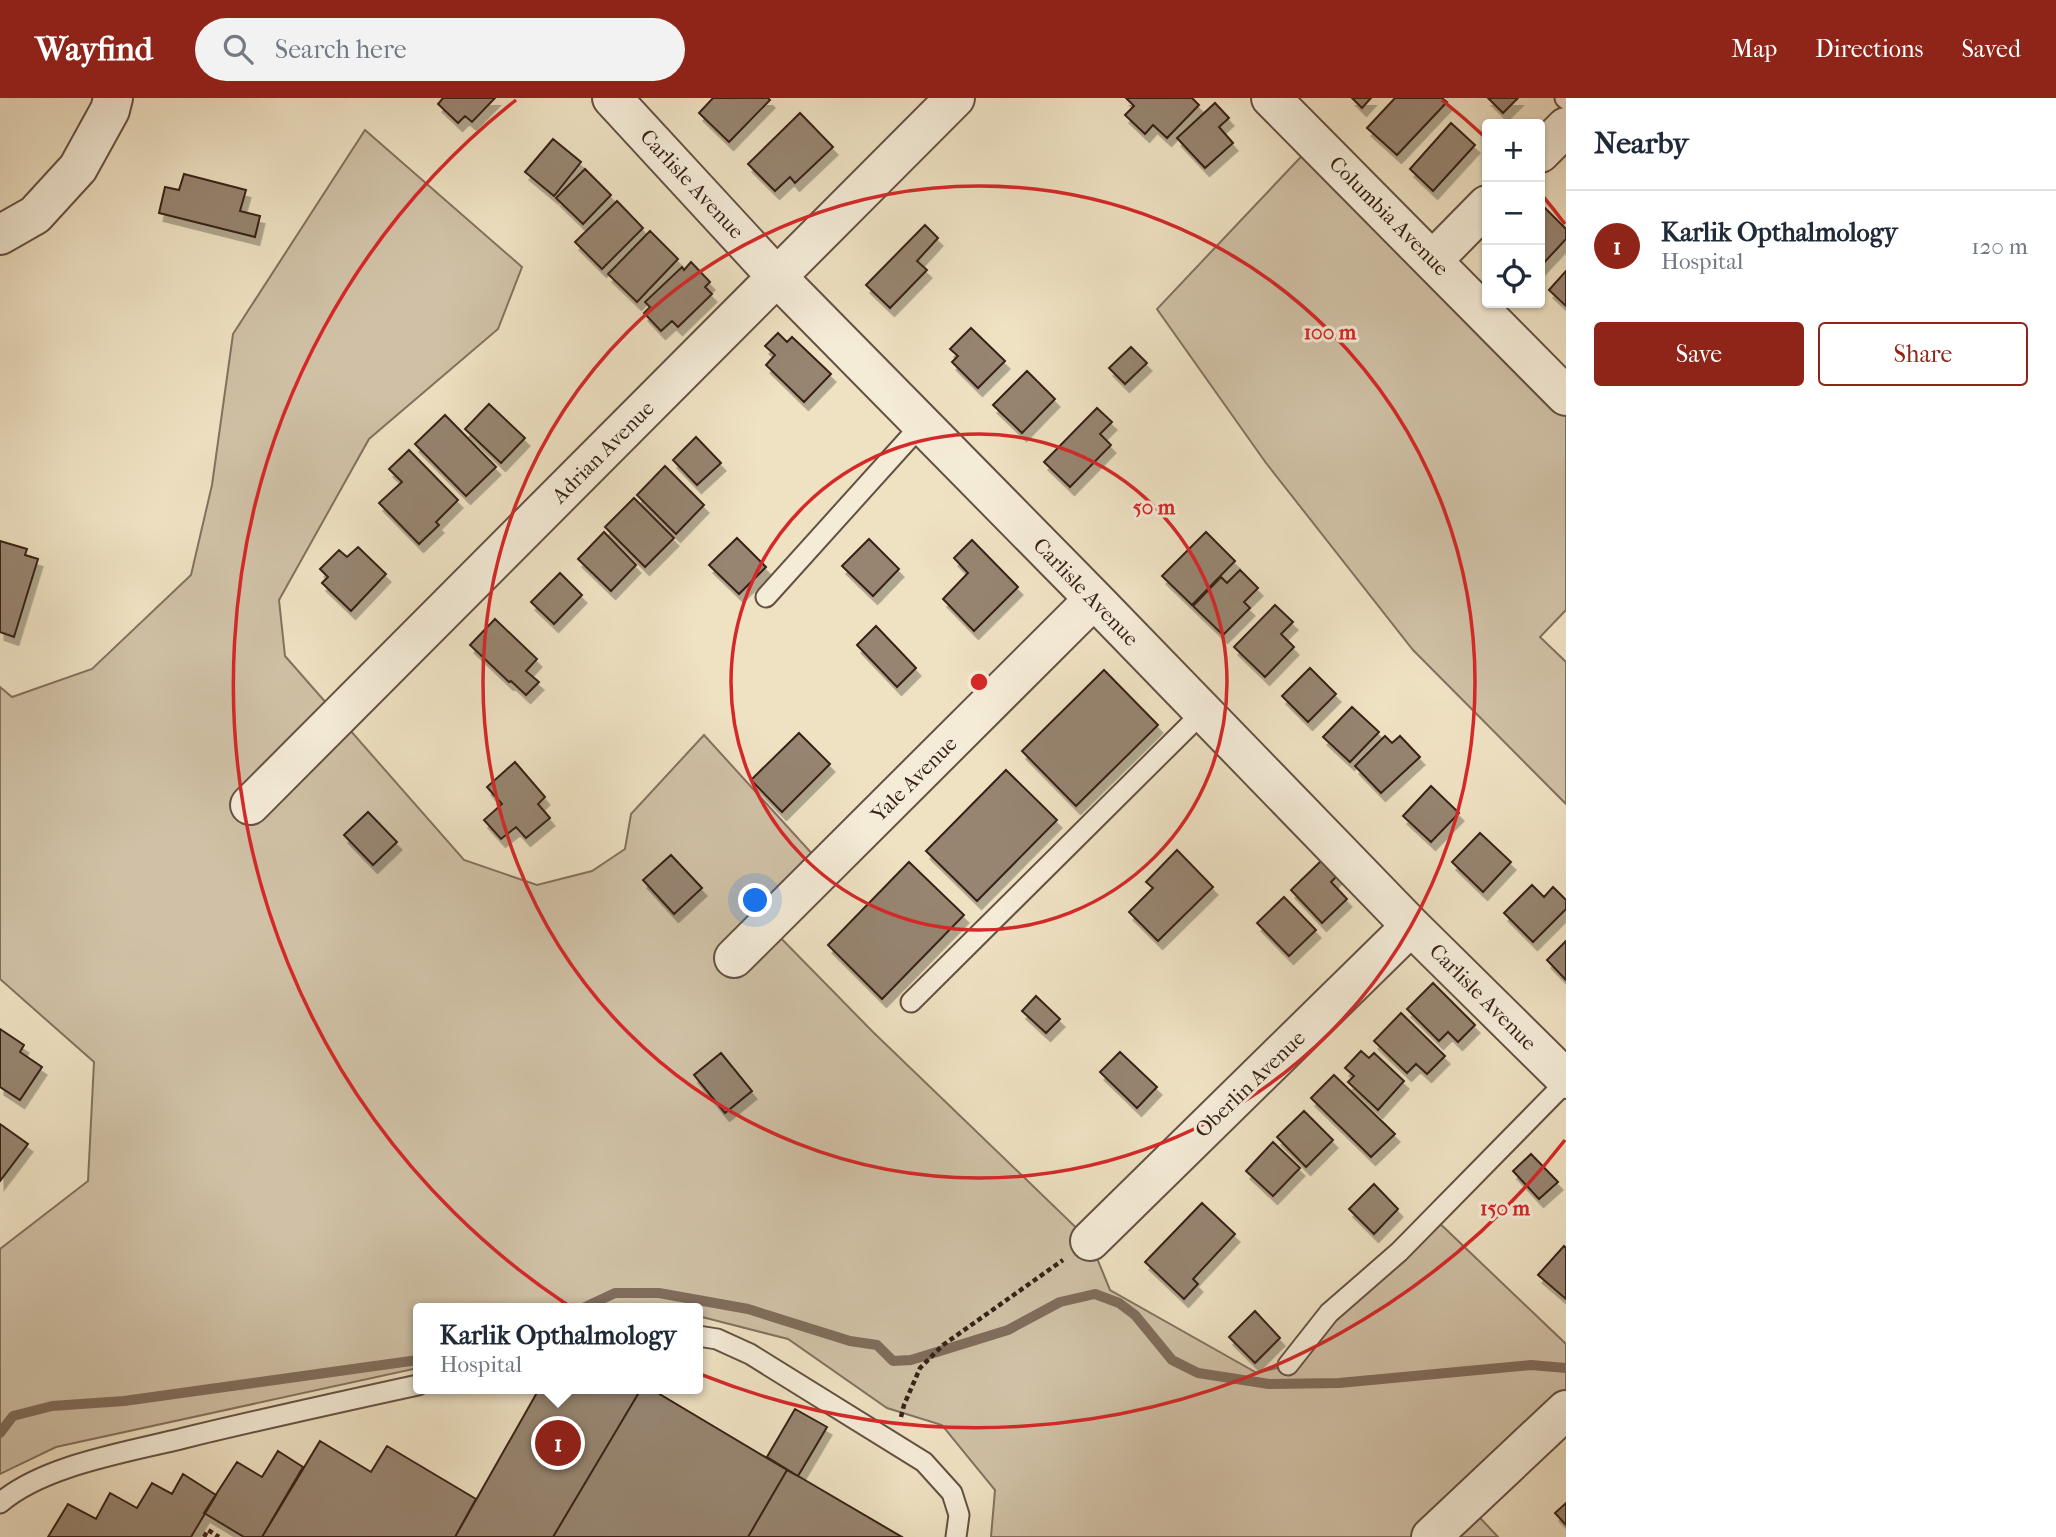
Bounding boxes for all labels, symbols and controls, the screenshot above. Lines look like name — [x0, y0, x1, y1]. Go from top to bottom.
search box — [195, 18, 685, 81]
text: Wayfind — [35, 30, 153, 69]
icon: search — [219, 30, 257, 68]
text: Search here — [275, 34, 407, 65]
text: Map — [1731, 35, 1777, 63]
text: Directions — [1815, 35, 1923, 63]
text: Saved — [1961, 35, 2021, 63]
map controls — [1482, 119, 1545, 308]
button: + — [1482, 119, 1545, 182]
street label: Carlisle Avenue — [635, 124, 749, 244]
text: Nearby — [1594, 126, 1689, 161]
street label: Columbia Avenue — [1324, 151, 1454, 281]
button: − — [1482, 182, 1545, 245]
text: Karlik Opthalmology — [1661, 217, 1898, 248]
text: 1 — [1613, 233, 1621, 260]
text: 120 m — [1971, 233, 2028, 260]
button: locate — [1482, 245, 1545, 308]
text: Hospital — [1661, 248, 1743, 275]
text: 100 m — [1304, 320, 1357, 344]
button: Save — [1594, 322, 1804, 386]
button: Share — [1818, 322, 2028, 386]
street label: Adrian Avenue — [546, 396, 659, 509]
text: 50 m — [1133, 495, 1176, 519]
street label: Carlisle Avenue — [1029, 533, 1143, 651]
centre of rings — [967, 670, 991, 694]
street label: Yale Avenue — [866, 731, 962, 827]
your location — [738, 883, 772, 917]
street label: Carlisle Avenue — [1425, 939, 1541, 1055]
street label: Oberlin Avenue — [1190, 1026, 1310, 1142]
text: 150 m — [1480, 1196, 1531, 1220]
popup — [413, 1303, 703, 1394]
text: Karlik Opthalmology — [440, 1320, 676, 1351]
text: Hospital — [440, 1351, 522, 1378]
pin: 1 — [535, 1417, 581, 1469]

